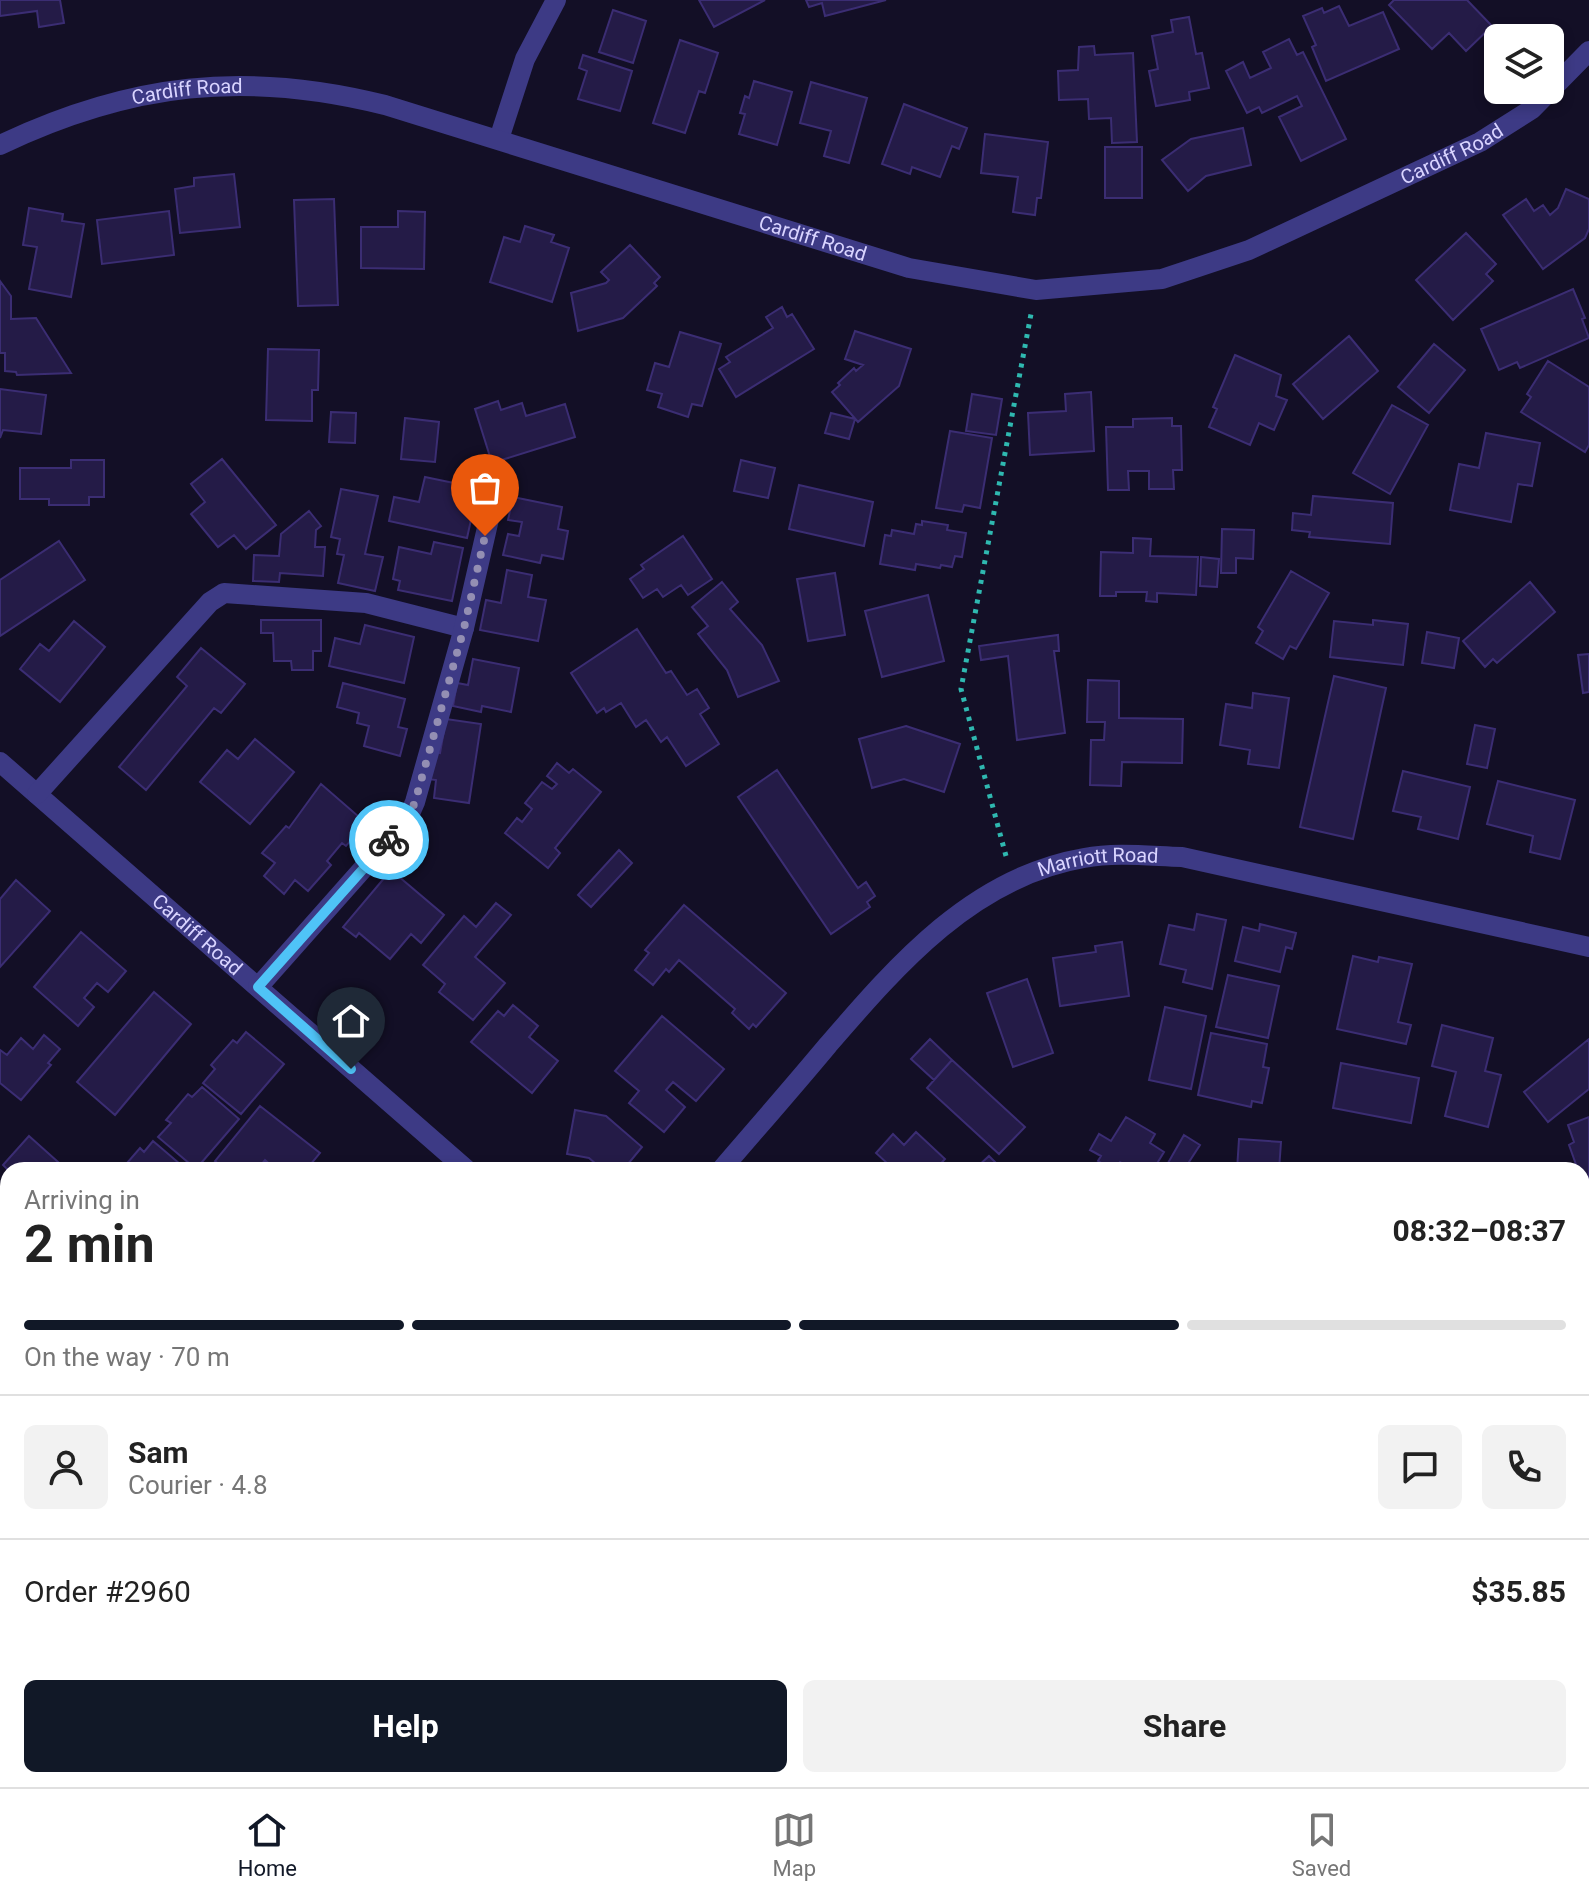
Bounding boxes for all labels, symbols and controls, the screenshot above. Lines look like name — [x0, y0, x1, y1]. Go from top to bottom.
map controls — [1484, 24, 1564, 104]
button: layers — [1484, 24, 1564, 104]
street label: Cardiff Road — [129, 74, 243, 110]
street label: Cardiff Road — [1397, 118, 1508, 189]
street label: Cardiff Road — [756, 210, 870, 266]
pin — [451, 454, 519, 536]
icon: bag — [463, 466, 507, 510]
courier — [349, 800, 429, 880]
icon: bike — [367, 818, 411, 862]
street label: Marriott Road — [1034, 843, 1159, 882]
street label: Cardiff Road — [147, 889, 247, 980]
pin — [317, 987, 385, 1069]
icon: home — [329, 999, 373, 1043]
text: Arriving in — [24, 1185, 140, 1215]
text: 08:32–08:37 — [1392, 1213, 1566, 1248]
text: 2 min — [24, 1214, 155, 1275]
text: On the way · 70 m — [24, 1342, 230, 1372]
button: person — [24, 1425, 108, 1509]
button: chat — [1378, 1425, 1462, 1509]
button: phone — [1482, 1425, 1566, 1509]
text: Sam — [128, 1435, 189, 1470]
text: Courier · 4.8 — [128, 1470, 268, 1500]
text: Order #2960 — [24, 1574, 191, 1609]
text: $35.85 — [1471, 1574, 1566, 1609]
button: Help — [24, 1680, 787, 1772]
button: Share — [803, 1680, 1566, 1772]
tab: Home — [238, 1808, 297, 1881]
tab: Map — [772, 1808, 816, 1881]
tab: Saved — [1292, 1808, 1351, 1881]

